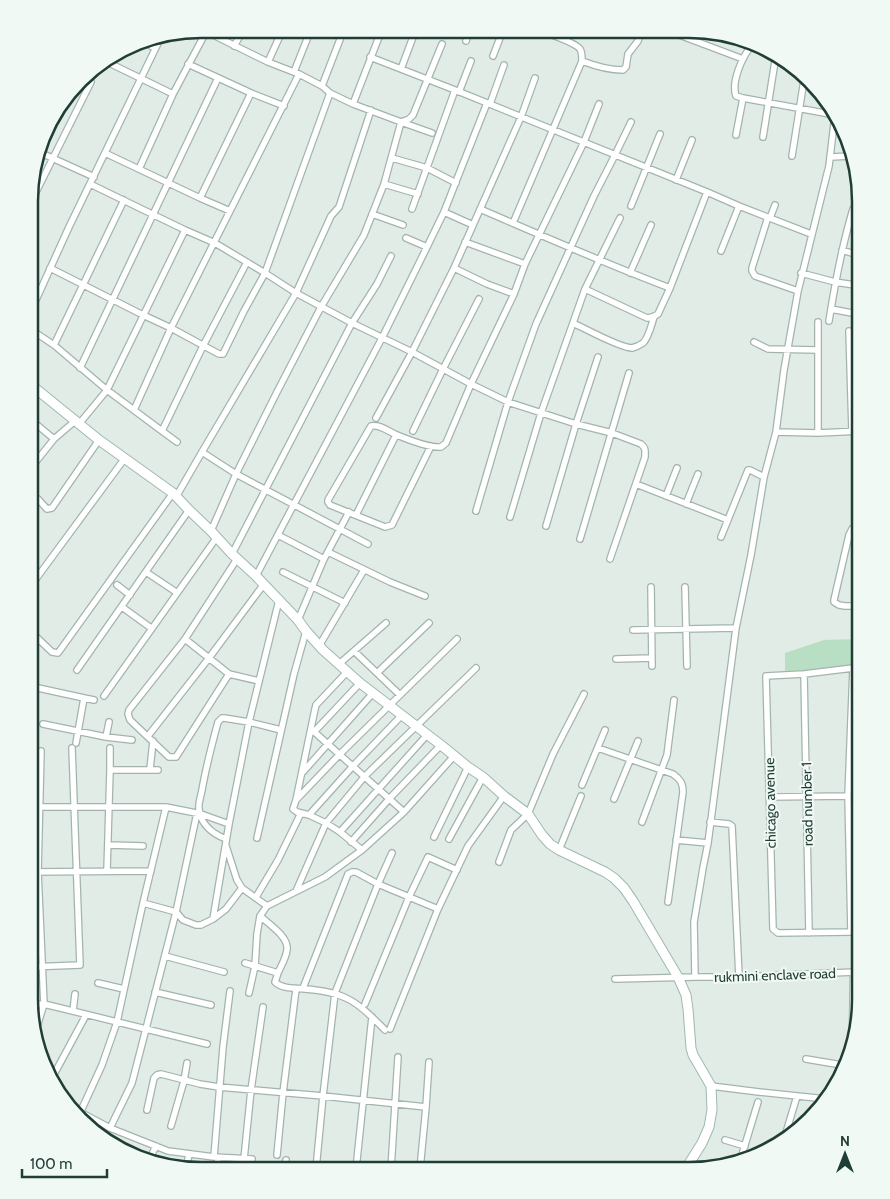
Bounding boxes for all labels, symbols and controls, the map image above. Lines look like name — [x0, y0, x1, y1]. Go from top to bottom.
street label: chicago avenue — [760, 758, 780, 848]
street label: road number 1 — [797, 762, 817, 846]
street label: rukmini enclave road — [714, 964, 836, 986]
north arrow — [820, 1129, 870, 1179]
text: N — [840, 1132, 850, 1150]
scale bar — [22, 1146, 108, 1178]
text: 100 m — [30, 1155, 72, 1173]

